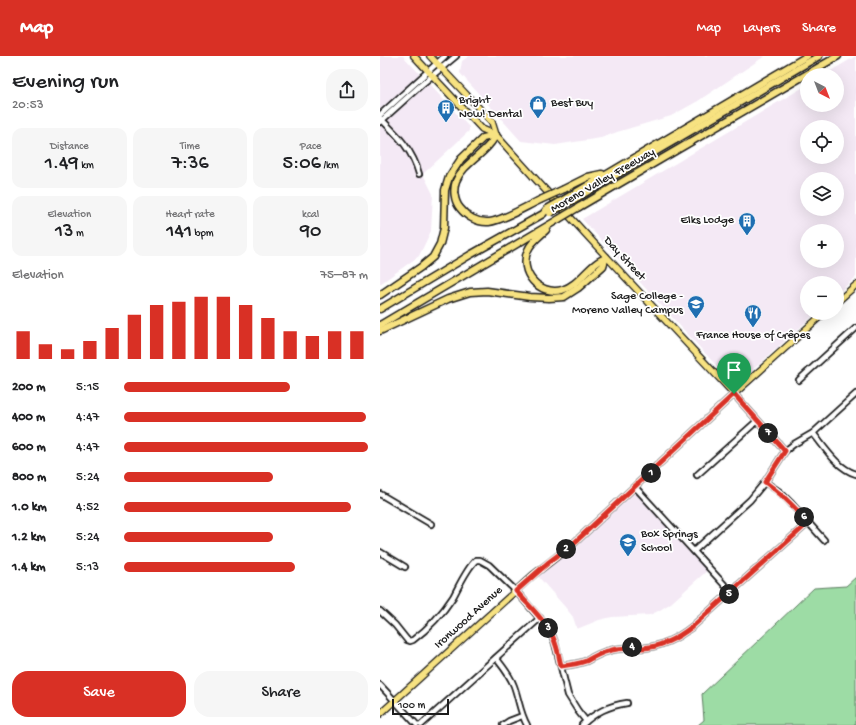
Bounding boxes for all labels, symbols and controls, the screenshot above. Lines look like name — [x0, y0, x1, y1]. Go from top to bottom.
text: Map — [20, 17, 53, 40]
text: Map — [697, 20, 721, 37]
text: Layers — [743, 20, 780, 37]
text: Share — [802, 20, 836, 37]
north arrow — [800, 68, 844, 112]
map controls — [800, 68, 844, 320]
button: share — [326, 69, 368, 111]
text: Evening run — [12, 70, 119, 96]
place label: Bright Now! Dental — [458, 94, 523, 122]
shop icon: Best Buy — [528, 94, 548, 119]
place label: Best Buy — [550, 97, 593, 111]
text: 20:53 — [12, 98, 43, 113]
building icon: Bright Now! Dental — [436, 98, 456, 123]
button: locate — [800, 120, 844, 164]
text: Distance — [50, 141, 89, 153]
text: Time — [180, 141, 200, 153]
text: Pace — [300, 141, 321, 153]
street label: Moreno Valley Freeway — [548, 145, 658, 217]
text: 1.49 — [45, 153, 79, 176]
text: 7:36 — [171, 153, 209, 176]
text: 5:06 — [283, 153, 321, 176]
text: km — [79, 160, 94, 172]
text: /km — [321, 160, 339, 172]
button: layers — [800, 172, 844, 216]
text: Elevation — [47, 209, 91, 221]
text: Heart rate — [165, 209, 215, 221]
text: kcal — [302, 209, 319, 221]
building icon: Elks Lodge — [737, 211, 757, 236]
place label: Elks Lodge — [681, 214, 735, 228]
text: 13 — [55, 221, 73, 244]
text: 141 — [166, 221, 192, 244]
text: 90 — [300, 221, 321, 244]
button: + — [800, 224, 844, 268]
text: m — [73, 228, 84, 240]
text: bpm — [192, 228, 214, 240]
street label: Day Street — [599, 233, 649, 285]
text: Elevation — [12, 268, 64, 283]
text: 75–87 m — [320, 268, 368, 283]
button: − — [800, 276, 844, 320]
place label: Sage College - Moreno Valley Campus — [572, 290, 684, 318]
school or university icon: Sage College - Moreno Valley Campus — [686, 294, 706, 319]
restaurant icon: France House of Crêpes — [743, 303, 763, 328]
place label: France House of Crêpes — [695, 329, 811, 343]
pin — [717, 353, 751, 394]
icon: arrive — [723, 359, 745, 381]
text: 200 m — [12, 380, 45, 395]
text: 5:15 — [76, 380, 99, 395]
text: 400 m — [12, 410, 45, 425]
text: 4:47 — [76, 410, 99, 425]
pin: 7 — [758, 423, 778, 443]
text: 7 — [765, 427, 771, 439]
text: 600 m — [12, 440, 46, 455]
text: 4:47 — [76, 440, 99, 455]
pin: 1 — [641, 463, 661, 483]
text: 1 — [649, 467, 653, 479]
text: 800 m — [12, 470, 46, 485]
text: 5:24 — [76, 470, 99, 485]
text: 1.0 km — [12, 500, 47, 515]
text: 4:52 — [76, 500, 99, 515]
pin: 6 — [794, 507, 814, 527]
text: 6 — [801, 511, 807, 523]
place label: Box Springs School — [640, 528, 698, 556]
text: 1.2 km — [12, 530, 46, 545]
text: 5:24 — [76, 530, 99, 545]
school or university icon: Box Springs School — [618, 532, 638, 557]
pin: 2 — [556, 539, 576, 559]
text: 2 — [563, 543, 569, 555]
text: 1.4 km — [12, 560, 46, 575]
text: 5:13 — [76, 560, 99, 575]
street label: Ironwood Avenue — [432, 583, 507, 652]
pin: 5 — [719, 584, 739, 604]
text: 5 — [726, 588, 732, 600]
pin: 3 — [538, 618, 558, 638]
text: 3 — [545, 622, 551, 634]
pin: 4 — [622, 637, 642, 657]
text: 4 — [629, 641, 635, 653]
button: Save — [12, 671, 186, 717]
button: Share — [194, 671, 368, 717]
scale bar — [392, 697, 449, 716]
text: 100 m — [398, 700, 425, 712]

